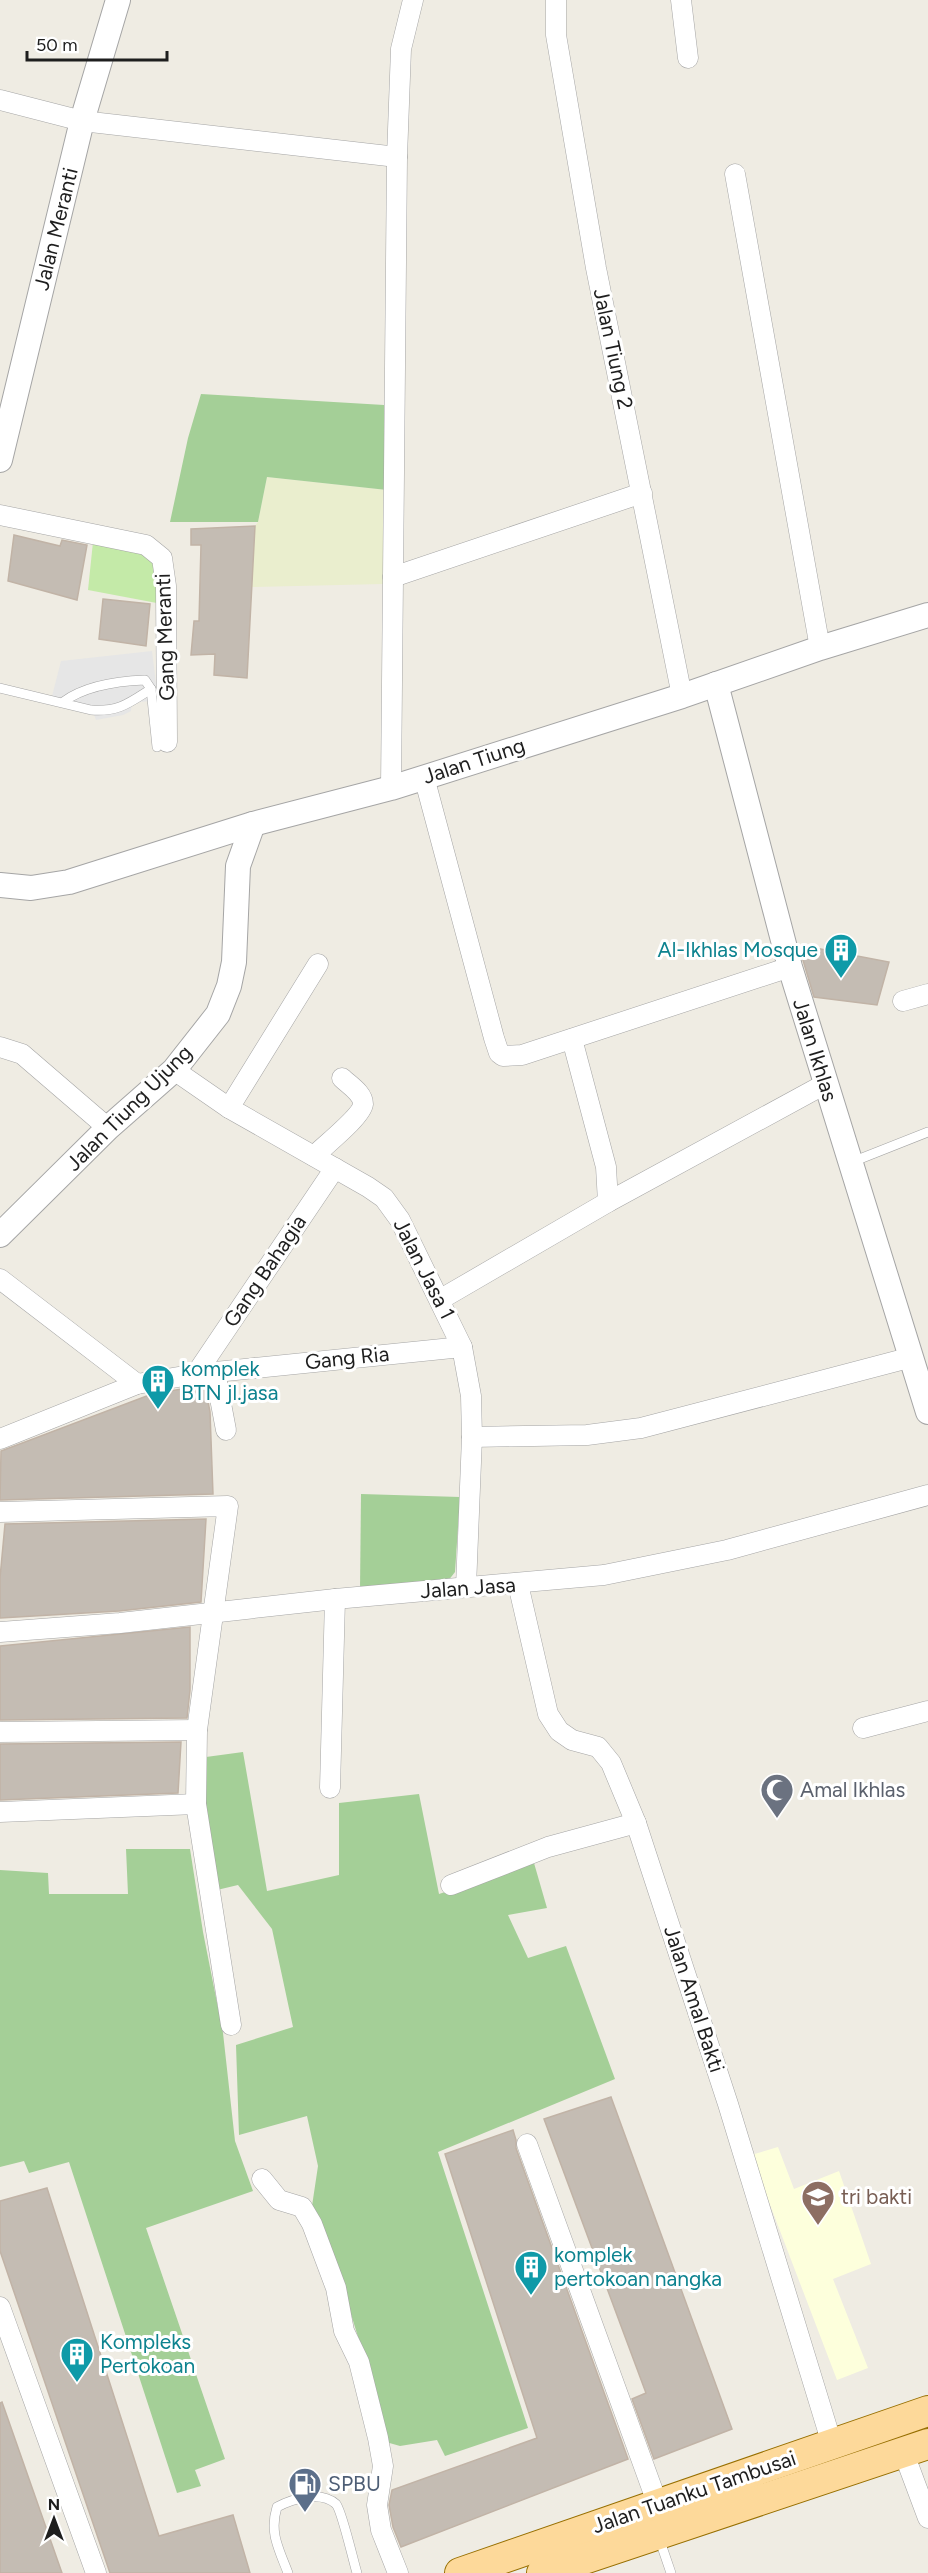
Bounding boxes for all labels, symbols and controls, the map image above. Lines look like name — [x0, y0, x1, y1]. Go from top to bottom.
scale bar — [27, 24, 166, 62]
text: 50 m — [36, 34, 78, 56]
street label: Jalan Meranti — [28, 165, 83, 293]
street label: Jalan Tiung 2 — [588, 286, 638, 412]
street label: Gang Meranti — [150, 573, 179, 701]
street label: Jalan Tiung — [420, 732, 528, 789]
building icon: Al-Ikhlas Mosque — [823, 932, 859, 979]
place label: Al-Ikhlas Mosque — [657, 937, 818, 962]
street label: Jalan Ikhlas — [788, 995, 843, 1104]
street label: Jalan Tiung Ujung — [61, 1040, 197, 1176]
street label: Gang Bahagia — [218, 1210, 311, 1332]
street label: Jalan Jasa 1 — [388, 1214, 460, 1323]
street label: Gang Ria — [304, 1341, 390, 1374]
place label: komplek BTN jl.jasa — [181, 1356, 278, 1405]
building icon: komplek BTN jl.jasa — [140, 1363, 176, 1410]
street label: Jalan Jasa — [419, 1572, 517, 1603]
mosque icon: Amal Ikhlas — [759, 1772, 795, 1819]
place label: Amal Ikhlas — [800, 1777, 905, 1802]
street label: Jalan Amal Bakti — [659, 1922, 730, 2075]
school or university icon: tri bakti — [800, 2179, 836, 2226]
place label: tri bakti — [841, 2184, 912, 2209]
place label: komplek pertokoan nangka — [554, 2242, 722, 2291]
building icon: komplek pertokoan nangka — [513, 2249, 549, 2296]
place label: Kompleks Pertokoan — [100, 2329, 195, 2378]
building icon: Kompleks Pertokoan — [59, 2336, 95, 2383]
street label: Jalan Tuanku Tambusai — [589, 2445, 799, 2538]
fuel station icon: SPBU — [287, 2466, 323, 2513]
place label: SPBU — [328, 2471, 381, 2496]
north arrow — [24, 2489, 84, 2549]
text: N — [48, 2495, 60, 2514]

